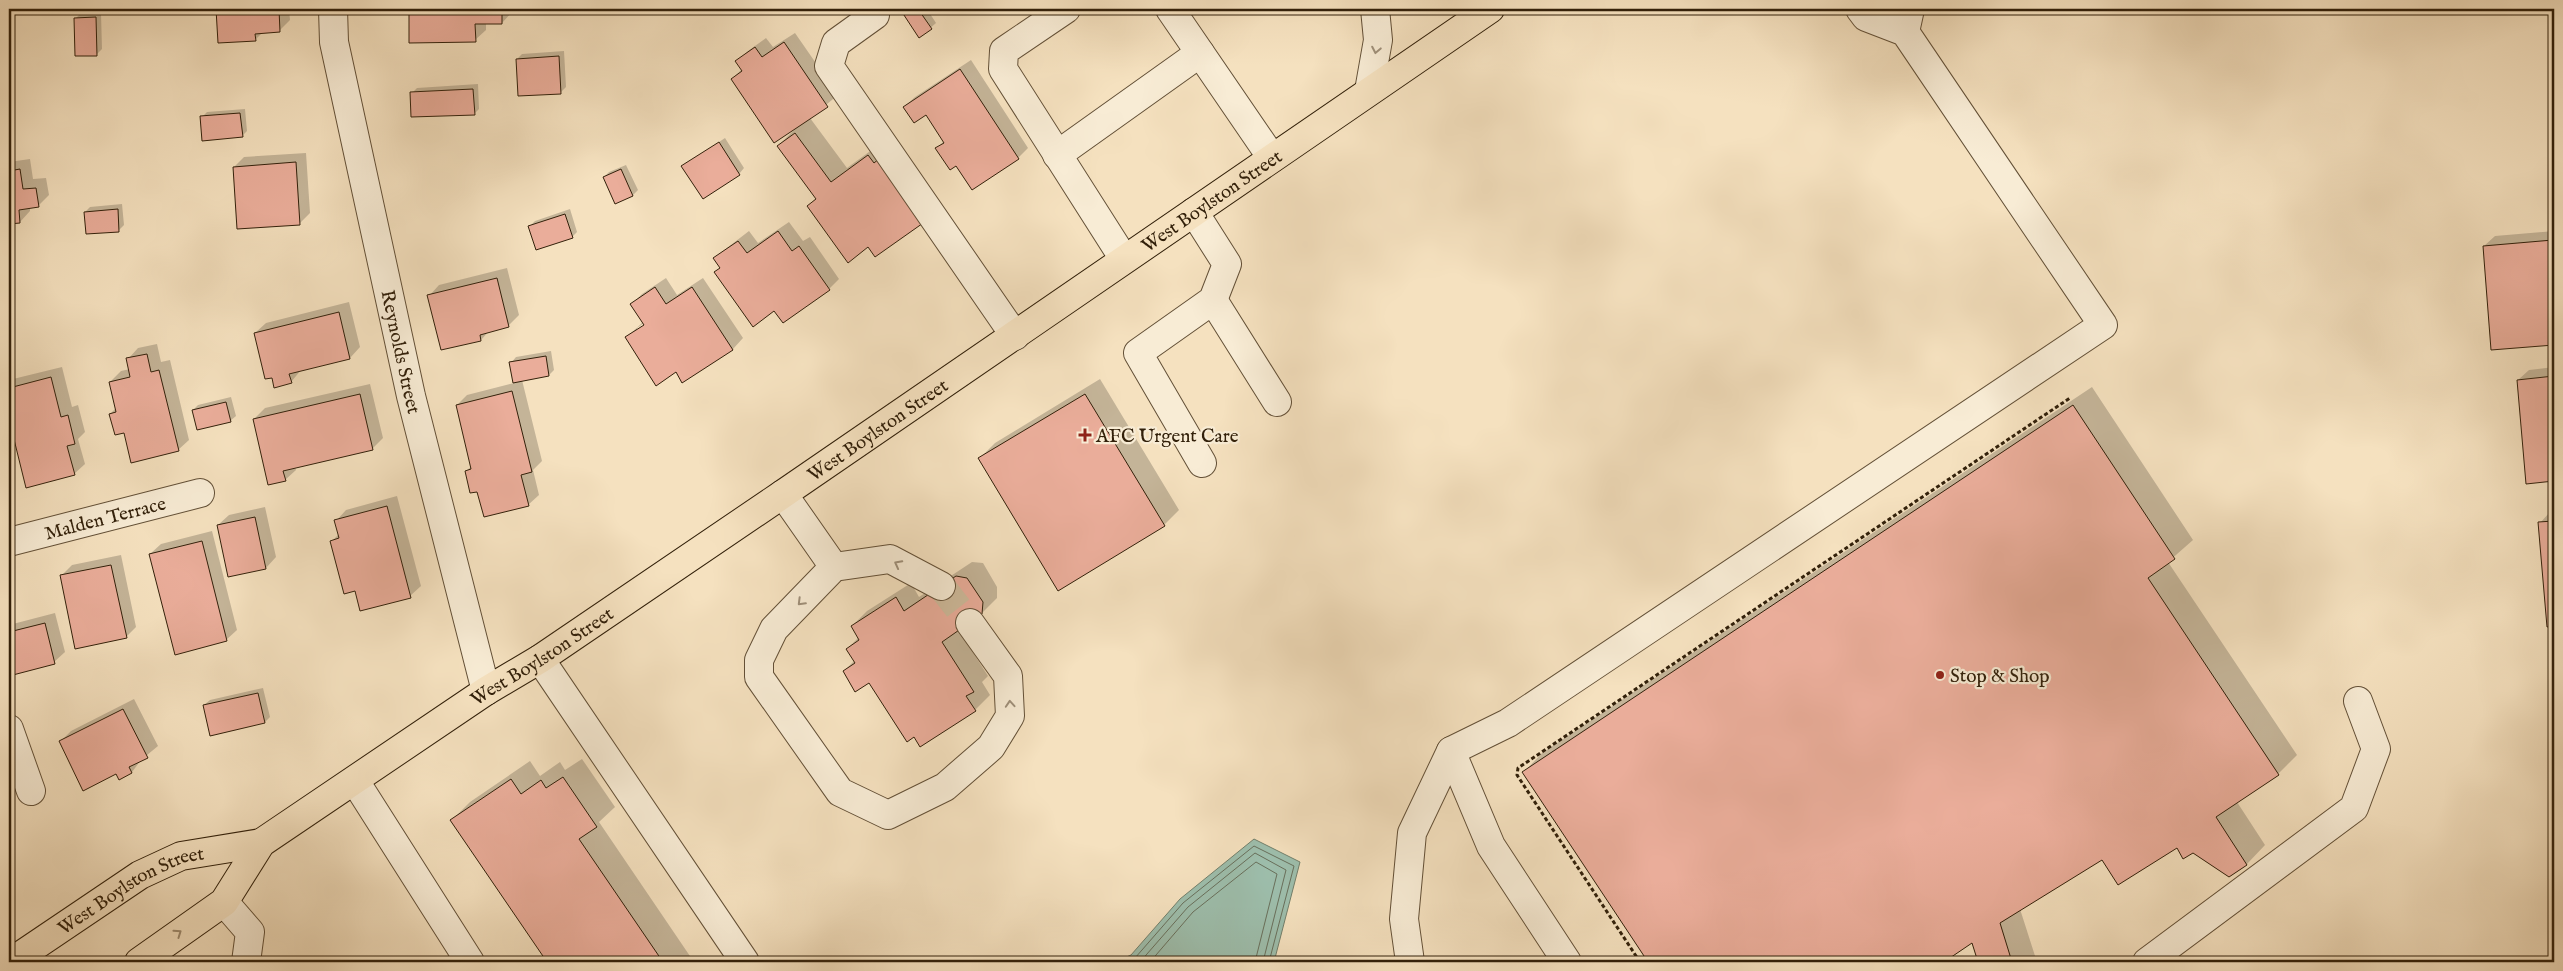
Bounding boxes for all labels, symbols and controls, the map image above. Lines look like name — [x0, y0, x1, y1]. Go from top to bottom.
one-way arrow — [1372, 46, 1382, 55]
street label: West Boylston Street — [1137, 145, 1288, 259]
street label: Reynolds Street — [374, 288, 425, 417]
street label: West Boylston Street — [803, 374, 954, 488]
place label: AFC Urgent Care — [1095, 425, 1239, 449]
marker: AFC Urgent Care — [1078, 428, 1092, 442]
street label: Malden Terrace — [42, 492, 169, 546]
one-way arrow — [894, 560, 903, 570]
one-way arrow — [797, 597, 806, 606]
street label: West Boylston Street — [466, 602, 619, 712]
place label: Stop & Shop — [1950, 665, 2050, 689]
marker: Stop & Shop — [1934, 669, 1946, 681]
one-way arrow — [1004, 700, 1015, 708]
street label: West Boylston Street — [54, 842, 206, 941]
one-way arrow — [173, 930, 182, 940]

